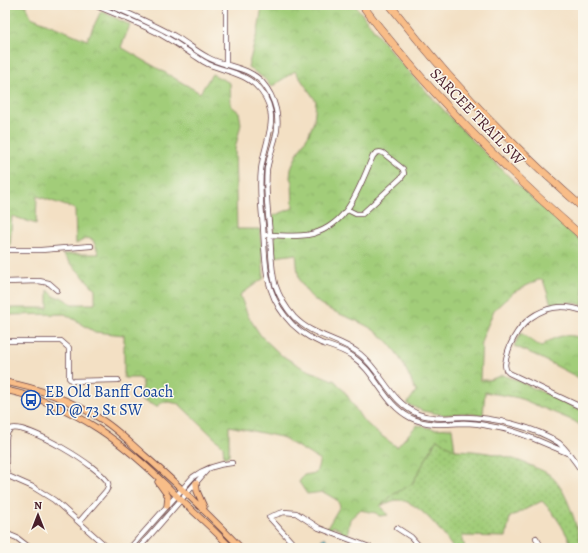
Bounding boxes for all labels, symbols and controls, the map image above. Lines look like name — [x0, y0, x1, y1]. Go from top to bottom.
street label: SARCEE TRAIL SW — [425, 63, 530, 170]
place label: EB Old Banff Coach RD @ 73 St SW — [45, 381, 174, 421]
bus stop icon: EB Old Banff Coach RD @ 73 St SW — [20, 389, 42, 411]
north arrow — [18, 495, 58, 535]
text: N — [34, 498, 42, 513]

